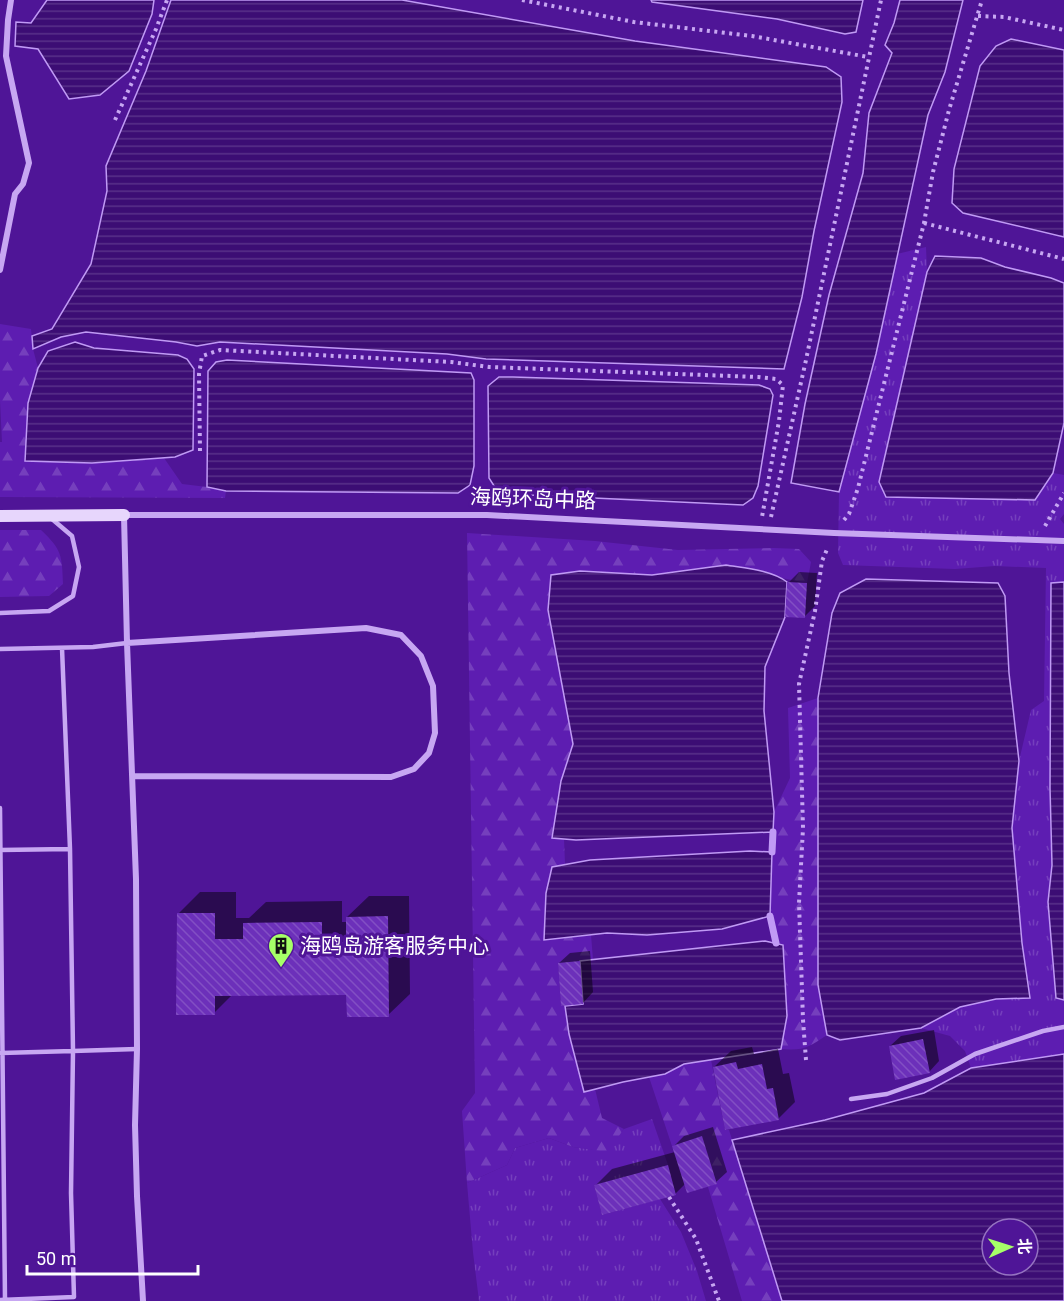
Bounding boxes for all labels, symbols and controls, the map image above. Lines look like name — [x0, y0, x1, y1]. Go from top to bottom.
street label: 海鸥环岛中路 — [470, 485, 596, 513]
building icon: 海鸥岛游客服务中心 — [266, 931, 296, 969]
place label: 海鸥岛游客服务中心 — [300, 934, 489, 958]
north arrow — [980, 1217, 1040, 1277]
scale bar — [27, 1238, 198, 1276]
text: 北 — [1015, 1238, 1034, 1255]
text: 50 m — [36, 1248, 76, 1269]

